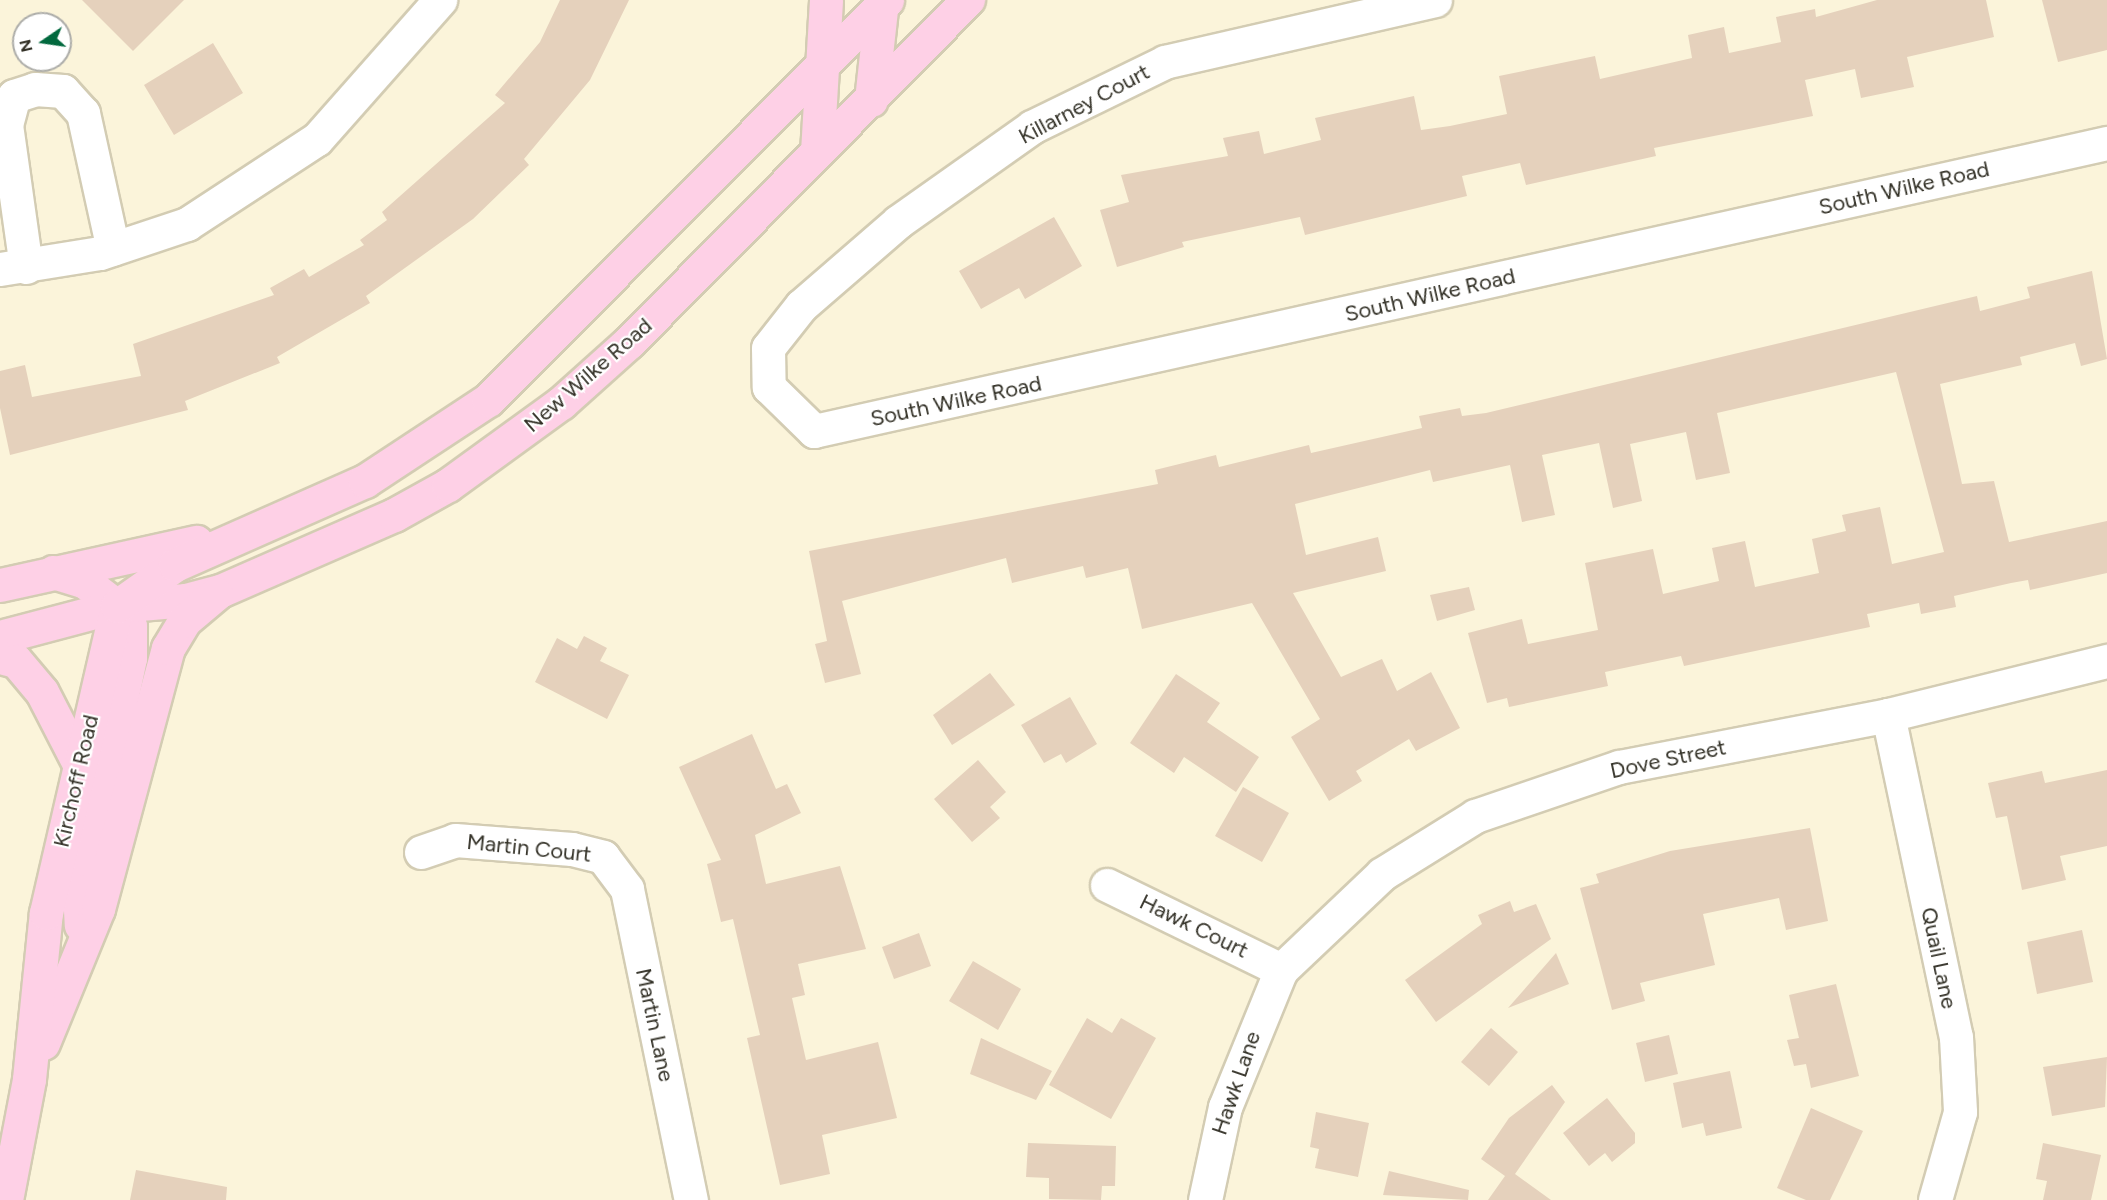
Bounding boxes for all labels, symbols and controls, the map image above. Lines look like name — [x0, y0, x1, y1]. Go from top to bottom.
north arrow — [12, 12, 72, 72]
text: N — [15, 38, 37, 54]
street label: Killarney Court — [1014, 58, 1154, 150]
street label: South Wilke Road — [1816, 156, 1992, 220]
street label: South Wilke Road — [1342, 263, 1518, 327]
street label: New Wilke Road — [519, 312, 657, 438]
street label: South Wilke Road — [868, 370, 1044, 432]
street label: Kirchoff Road — [48, 712, 104, 850]
street label: Dove Street — [1608, 734, 1728, 784]
street label: Martin Court — [465, 828, 593, 868]
street label: Hawk Court — [1135, 888, 1253, 964]
street label: Quail Lane — [1915, 905, 1963, 1011]
street label: Martin Lane — [630, 966, 680, 1084]
street label: Hawk Lane — [1206, 1028, 1266, 1138]

